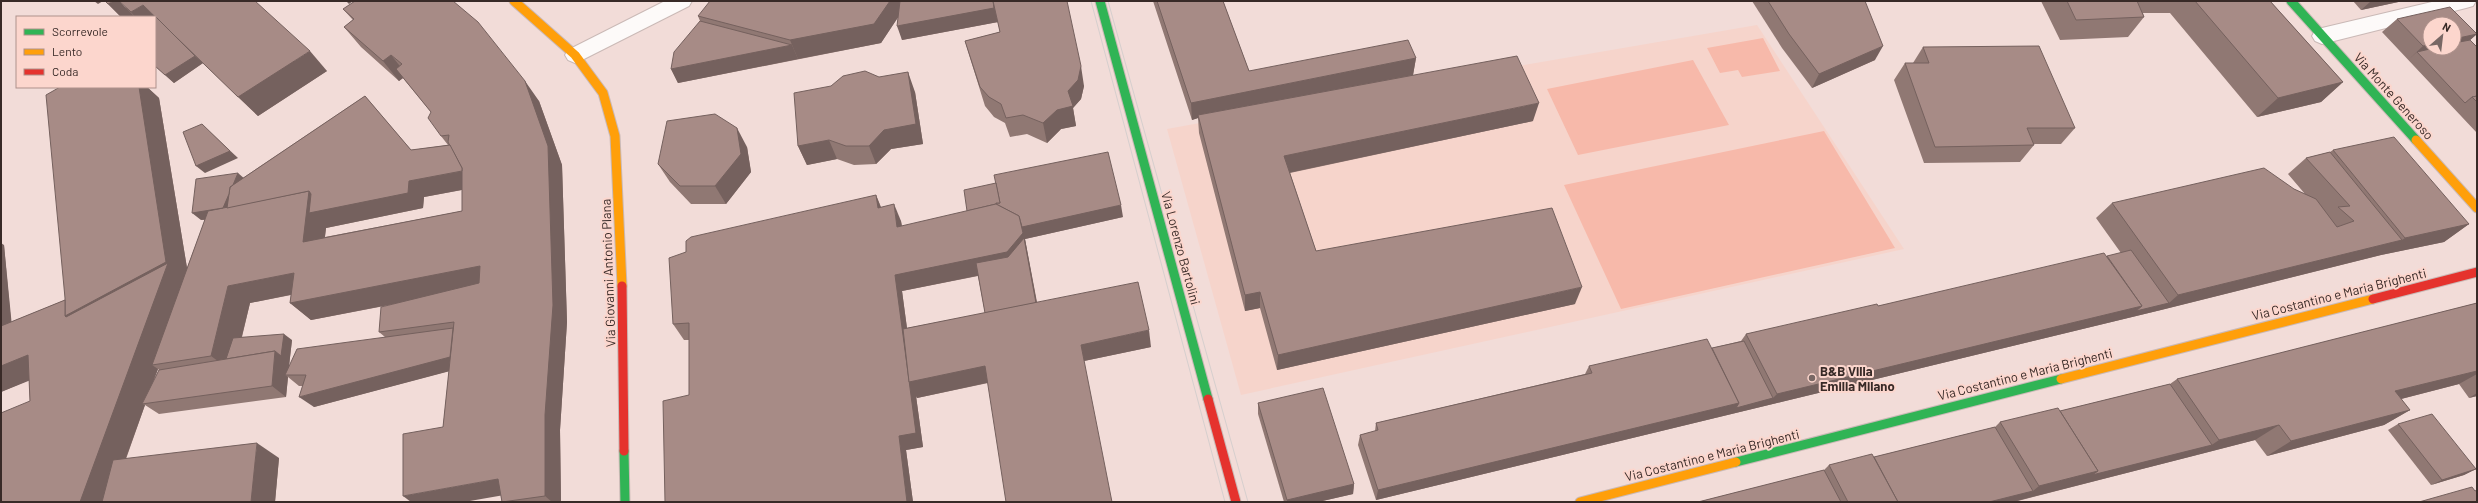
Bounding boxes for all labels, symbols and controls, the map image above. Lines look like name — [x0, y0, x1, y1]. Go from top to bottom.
legend — [16, 16, 156, 88]
north arrow — [2422, 16, 2462, 56]
text: N — [2441, 19, 2453, 34]
text: Scorrevole — [52, 24, 108, 38]
text: Lento — [52, 44, 82, 58]
street label: Via Monte Generoso — [2351, 49, 2437, 143]
text: Coda — [52, 64, 79, 78]
street label: Via Lorenzo Bartolini — [1158, 190, 1204, 306]
street label: Via Giovanni Antonio Plana — [597, 199, 619, 347]
street label: Via Costantino e Maria Brighenti — [2250, 265, 2428, 323]
street label: Via Costantino e Maria Brighenti — [1936, 345, 2114, 403]
place label: B&B Villa Emilia Milano — [1820, 363, 1895, 394]
marker: B&B Villa Emilia Milano — [1807, 373, 1817, 383]
street label: Via Costantino e Maria Brighenti — [1623, 426, 1801, 484]

